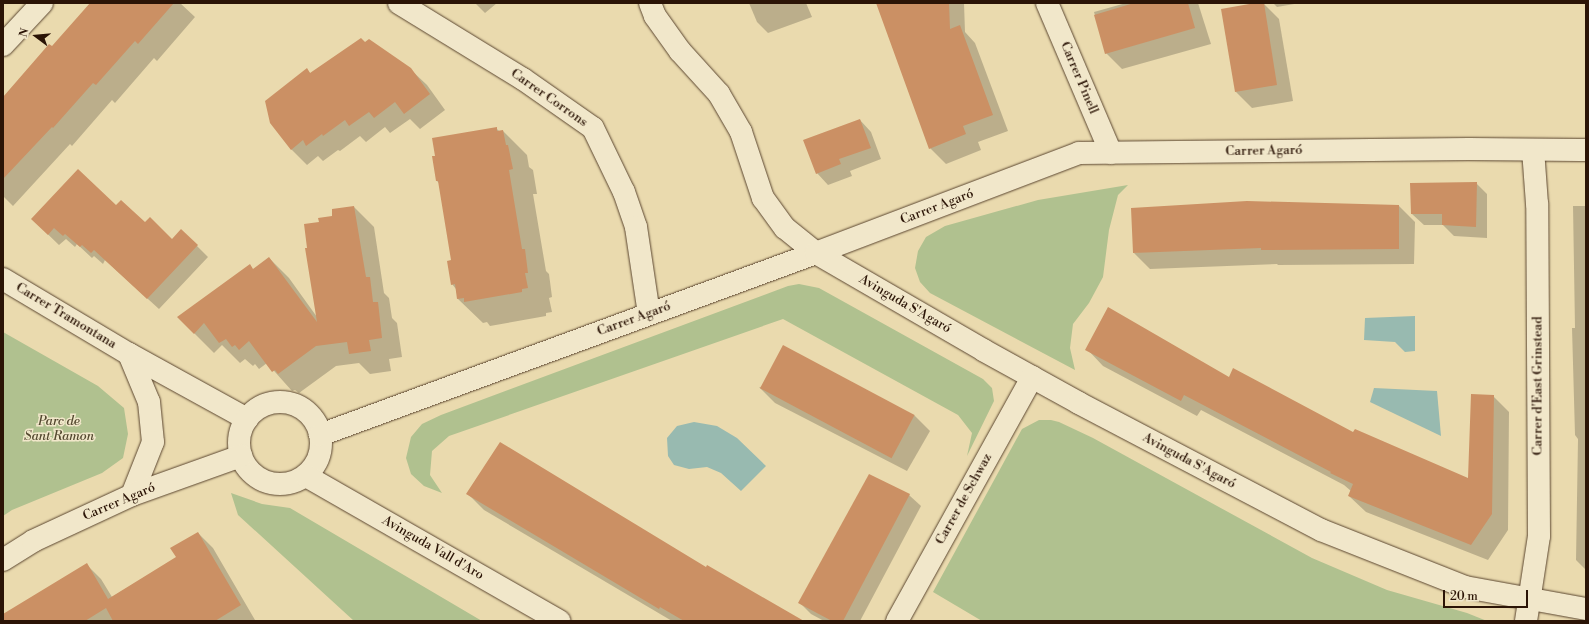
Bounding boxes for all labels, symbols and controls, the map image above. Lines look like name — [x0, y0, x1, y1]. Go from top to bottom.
north arrow — [16, 16, 56, 56]
text: N — [17, 27, 32, 39]
street label: Carrer Pinell — [1057, 40, 1101, 116]
street label: Carrer Corrons — [508, 66, 590, 130]
street label: Carrer Agaró — [1225, 143, 1303, 159]
street label: Carrer Agaró — [898, 186, 976, 228]
street label: Avinguda S'Agaró — [856, 271, 954, 337]
street label: Carrer Tramontana — [13, 280, 119, 352]
street label: Carrer Agaró — [595, 298, 673, 340]
street label: Carrer d'East Grinstead — [1530, 316, 1546, 456]
park label: Parc de Sant Ramon — [24, 414, 94, 445]
street label: Avinguda S'Agaró — [1140, 430, 1238, 492]
street label: Carrer de Schwaz — [932, 451, 996, 547]
street label: Carrer Agaró — [80, 480, 158, 524]
street label: Avinguda Vall d'Aro — [379, 513, 487, 583]
scale bar — [1445, 582, 1530, 608]
text: 20 m — [1450, 589, 1478, 604]

